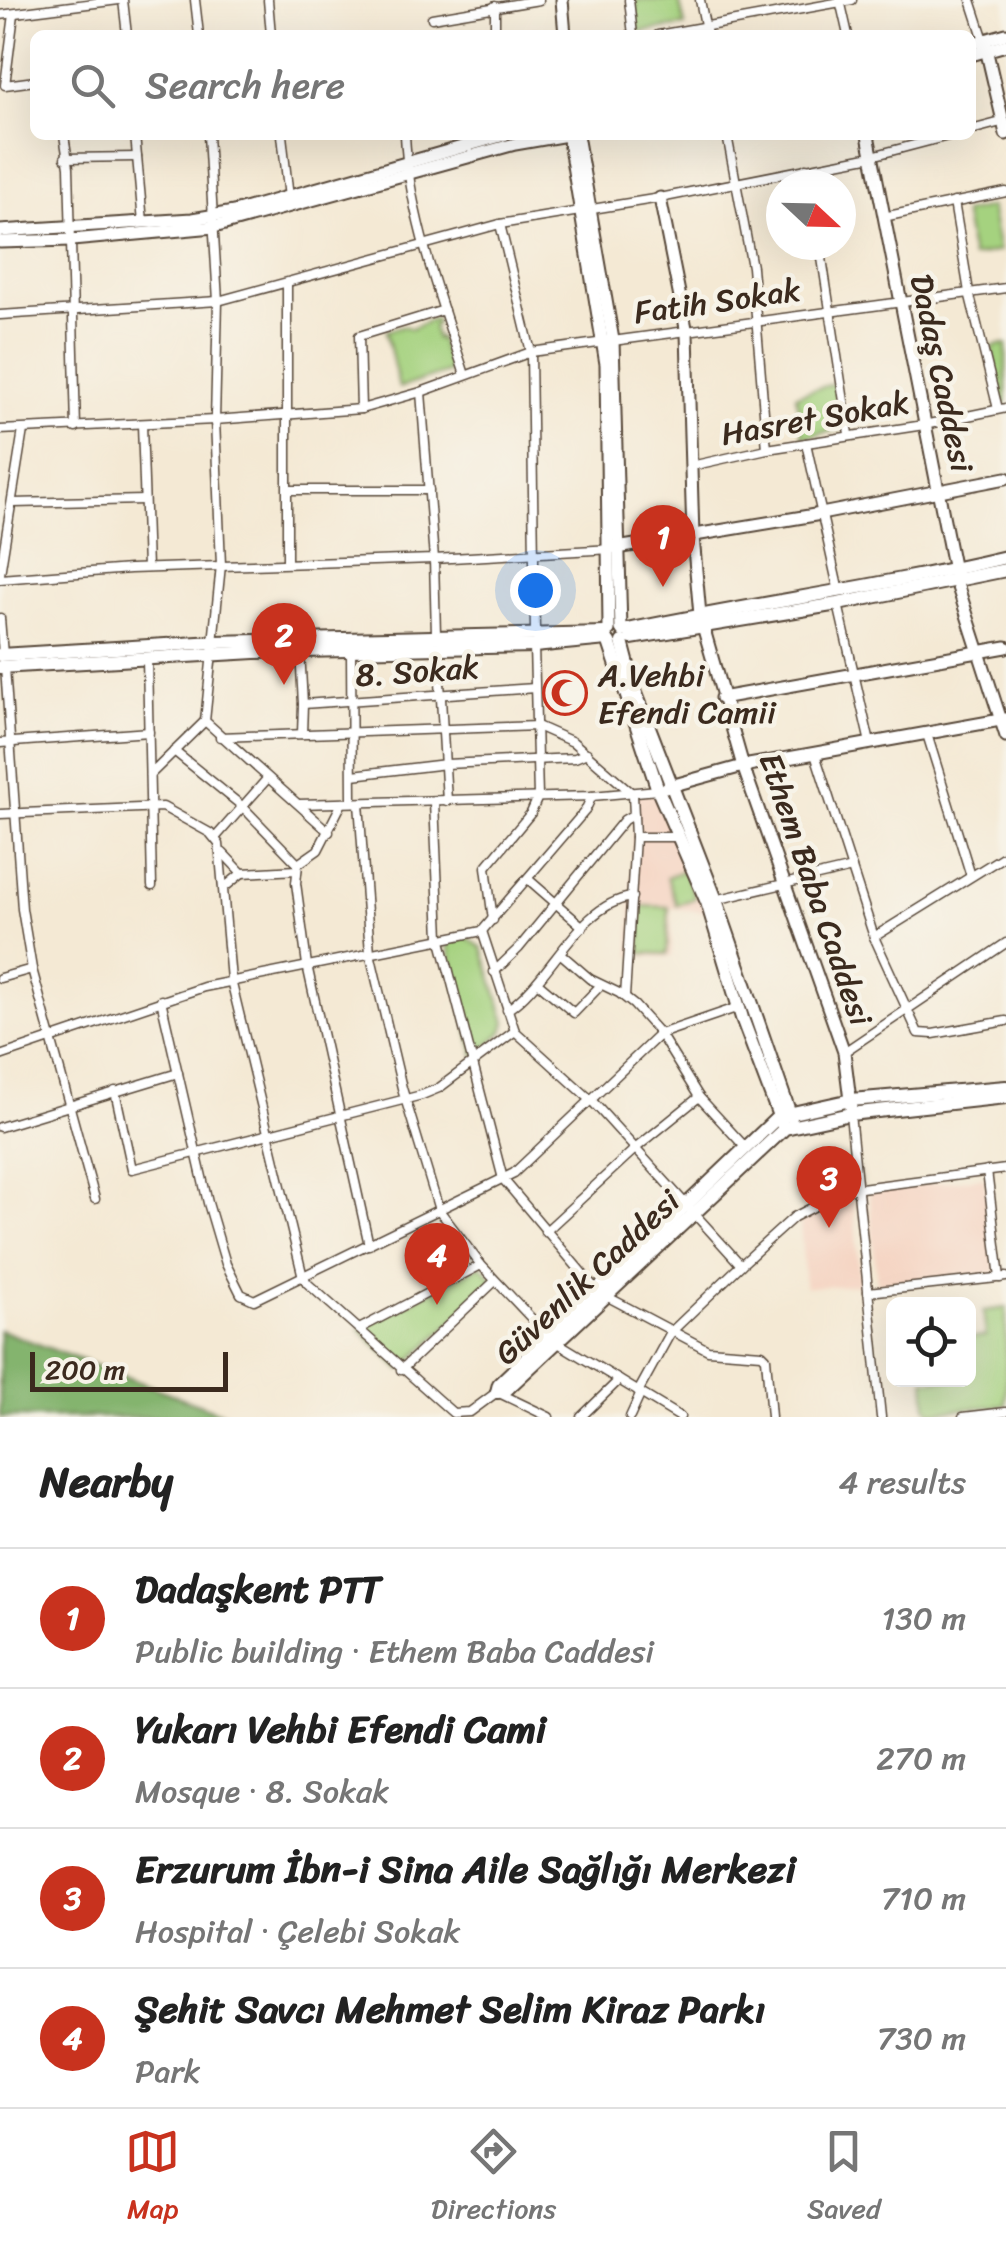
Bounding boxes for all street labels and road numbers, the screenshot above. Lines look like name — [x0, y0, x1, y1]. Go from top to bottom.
street label: Fatih Sokak — [630, 261, 805, 341]
street label: Dadaş Caddesi — [893, 269, 991, 478]
street label: Hasret Sokak — [716, 374, 914, 463]
street label: 8. Sokak — [353, 639, 481, 704]
street label: Ethem Baba Caddesi — [742, 745, 889, 1035]
street label: Güvenlik Caddesi — [481, 1174, 695, 1380]

